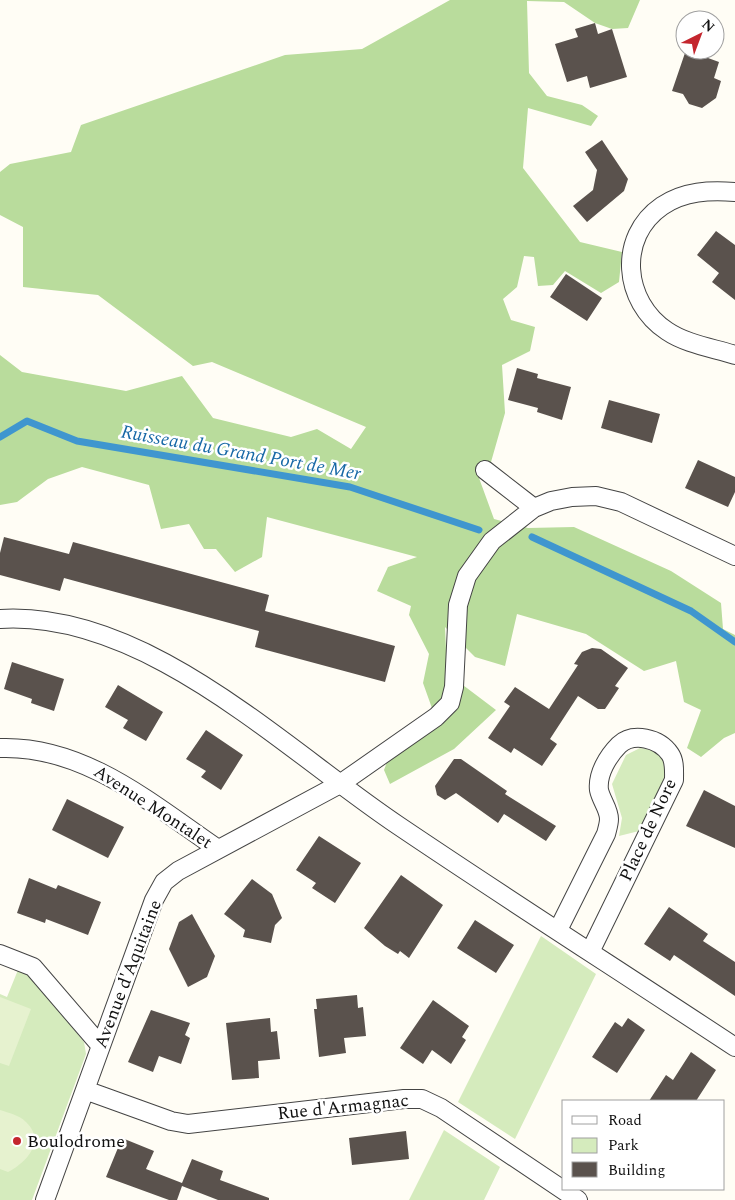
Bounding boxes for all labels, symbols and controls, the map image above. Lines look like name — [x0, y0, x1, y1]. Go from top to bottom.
north arrow — [675, 10, 725, 60]
text: N — [697, 14, 720, 37]
water label: Ruisseau du Grand Port de Mer — [119, 418, 364, 488]
street label: Avenue Montalet — [88, 758, 218, 856]
street label: Place de Nore — [612, 774, 684, 886]
street label: Avenue d'Aquitaine — [87, 896, 169, 1052]
street label: Rue d'Armagnac — [276, 1087, 410, 1127]
legend — [562, 1100, 725, 1190]
text: Road — [608, 1109, 642, 1132]
place label: Boulodrome — [27, 1128, 125, 1155]
text: Park — [608, 1134, 639, 1157]
marker: Boulodrome — [11, 1135, 23, 1147]
text: Building — [608, 1159, 665, 1182]

